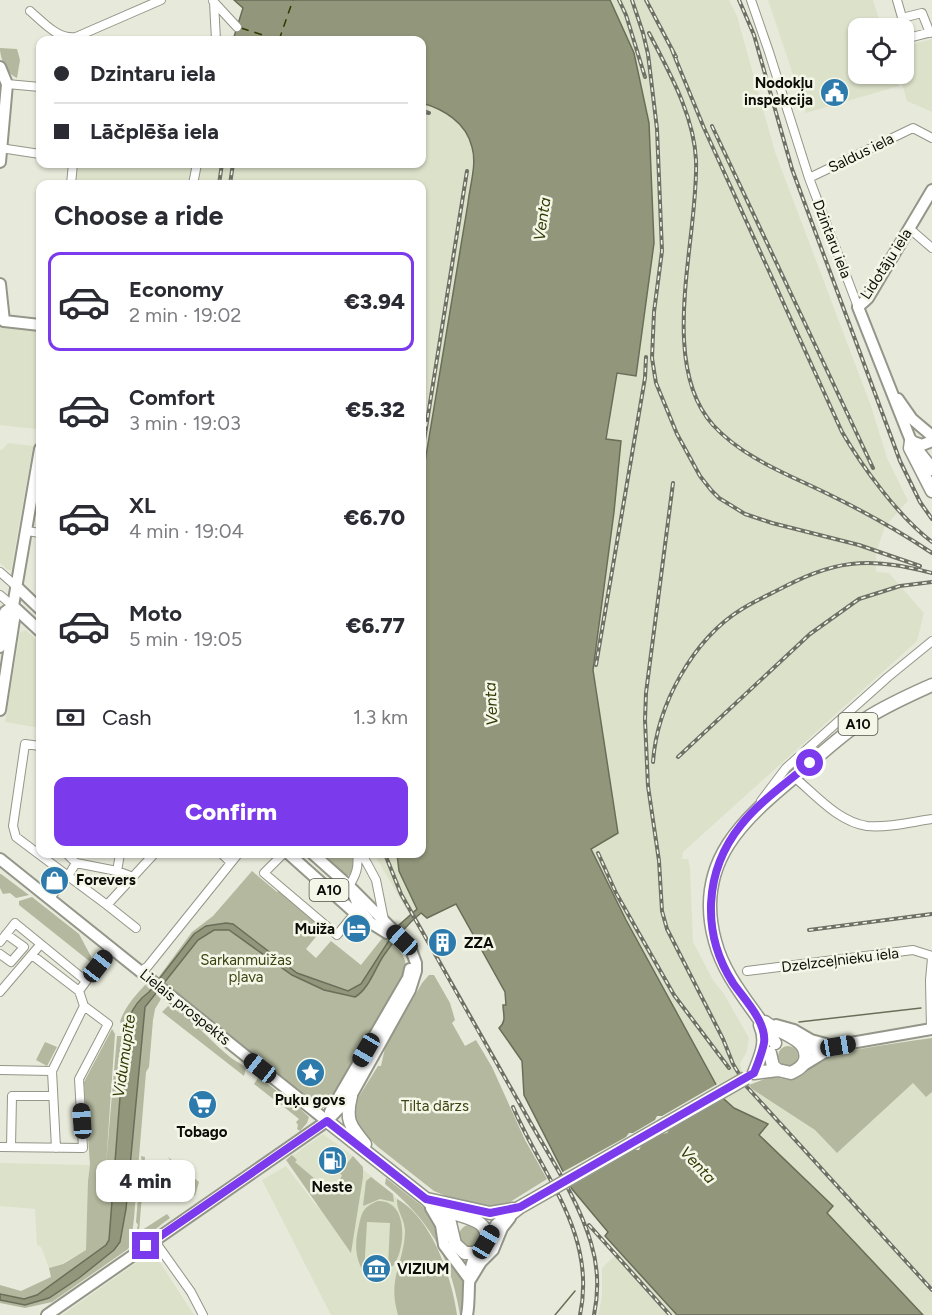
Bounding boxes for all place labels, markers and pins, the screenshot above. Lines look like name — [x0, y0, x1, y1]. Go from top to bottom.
place label: Nodokļu inspekcija — [744, 74, 813, 109]
public building icon: Nodokļu inspekcija — [818, 76, 850, 108]
shop icon: Forevers — [39, 864, 71, 896]
place label: Forevers — [76, 871, 136, 889]
hotel icon: Muiža — [340, 913, 372, 945]
place label: Muiža — [295, 920, 335, 938]
building icon: ZZA — [427, 927, 459, 959]
place label: ZZA — [464, 934, 494, 952]
place icon: Puķu govs — [294, 1057, 326, 1089]
supermarket icon: Tobago — [186, 1089, 218, 1121]
place label: Puķu govs — [275, 1091, 345, 1109]
place label: Tobago — [176, 1123, 228, 1141]
fuel station icon: Neste — [316, 1144, 348, 1176]
place label: Neste — [311, 1178, 353, 1196]
museum icon: VIZIUM — [360, 1253, 392, 1285]
place label: VIZIUM — [397, 1260, 449, 1278]

